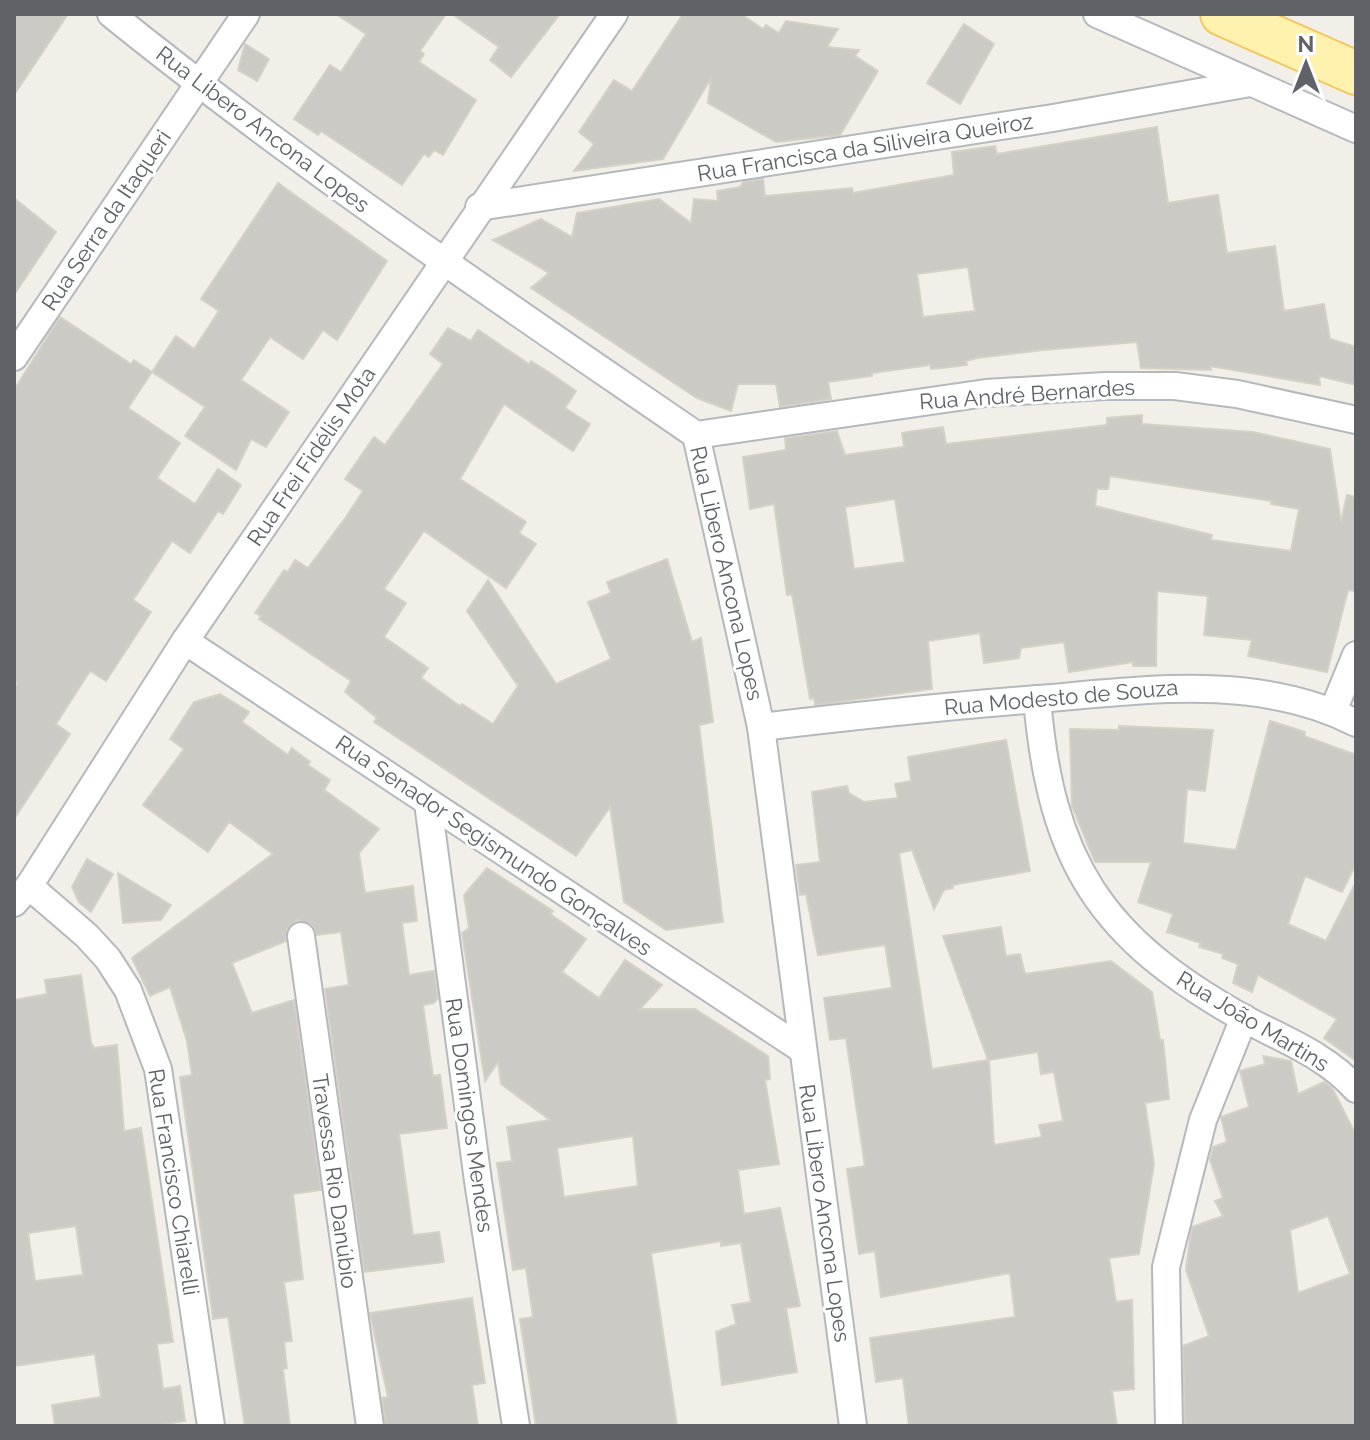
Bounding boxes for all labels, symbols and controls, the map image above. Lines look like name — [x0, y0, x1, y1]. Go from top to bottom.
north arrow — [1266, 24, 1346, 104]
text: N — [1298, 31, 1314, 57]
street label: Rua Libero Ancona Lopes — [151, 40, 375, 218]
street label: Rua Francisca da Siliveira Queiroz — [695, 108, 1035, 186]
street label: Rua Serra da Itaqueri — [36, 125, 176, 315]
street label: Rua Frei Fidélis Mota — [241, 362, 381, 550]
street label: Rua André Bernardes — [918, 373, 1136, 415]
street label: Rua Libero Ancona Lopes — [685, 443, 769, 703]
street label: Rua Modesto de Souza — [943, 674, 1179, 720]
street label: Rua Senador Segismundo Gonçalves — [331, 729, 657, 961]
street label: Rua João Martins — [1172, 965, 1334, 1077]
street label: Rua Domingos Mendes — [441, 996, 499, 1234]
street label: Rua Francisco Chiarelli — [143, 1067, 205, 1297]
street label: Travessa Rio Danúbio — [307, 1072, 363, 1290]
street label: Rua Libero Ancona Lopes — [794, 1082, 856, 1344]

